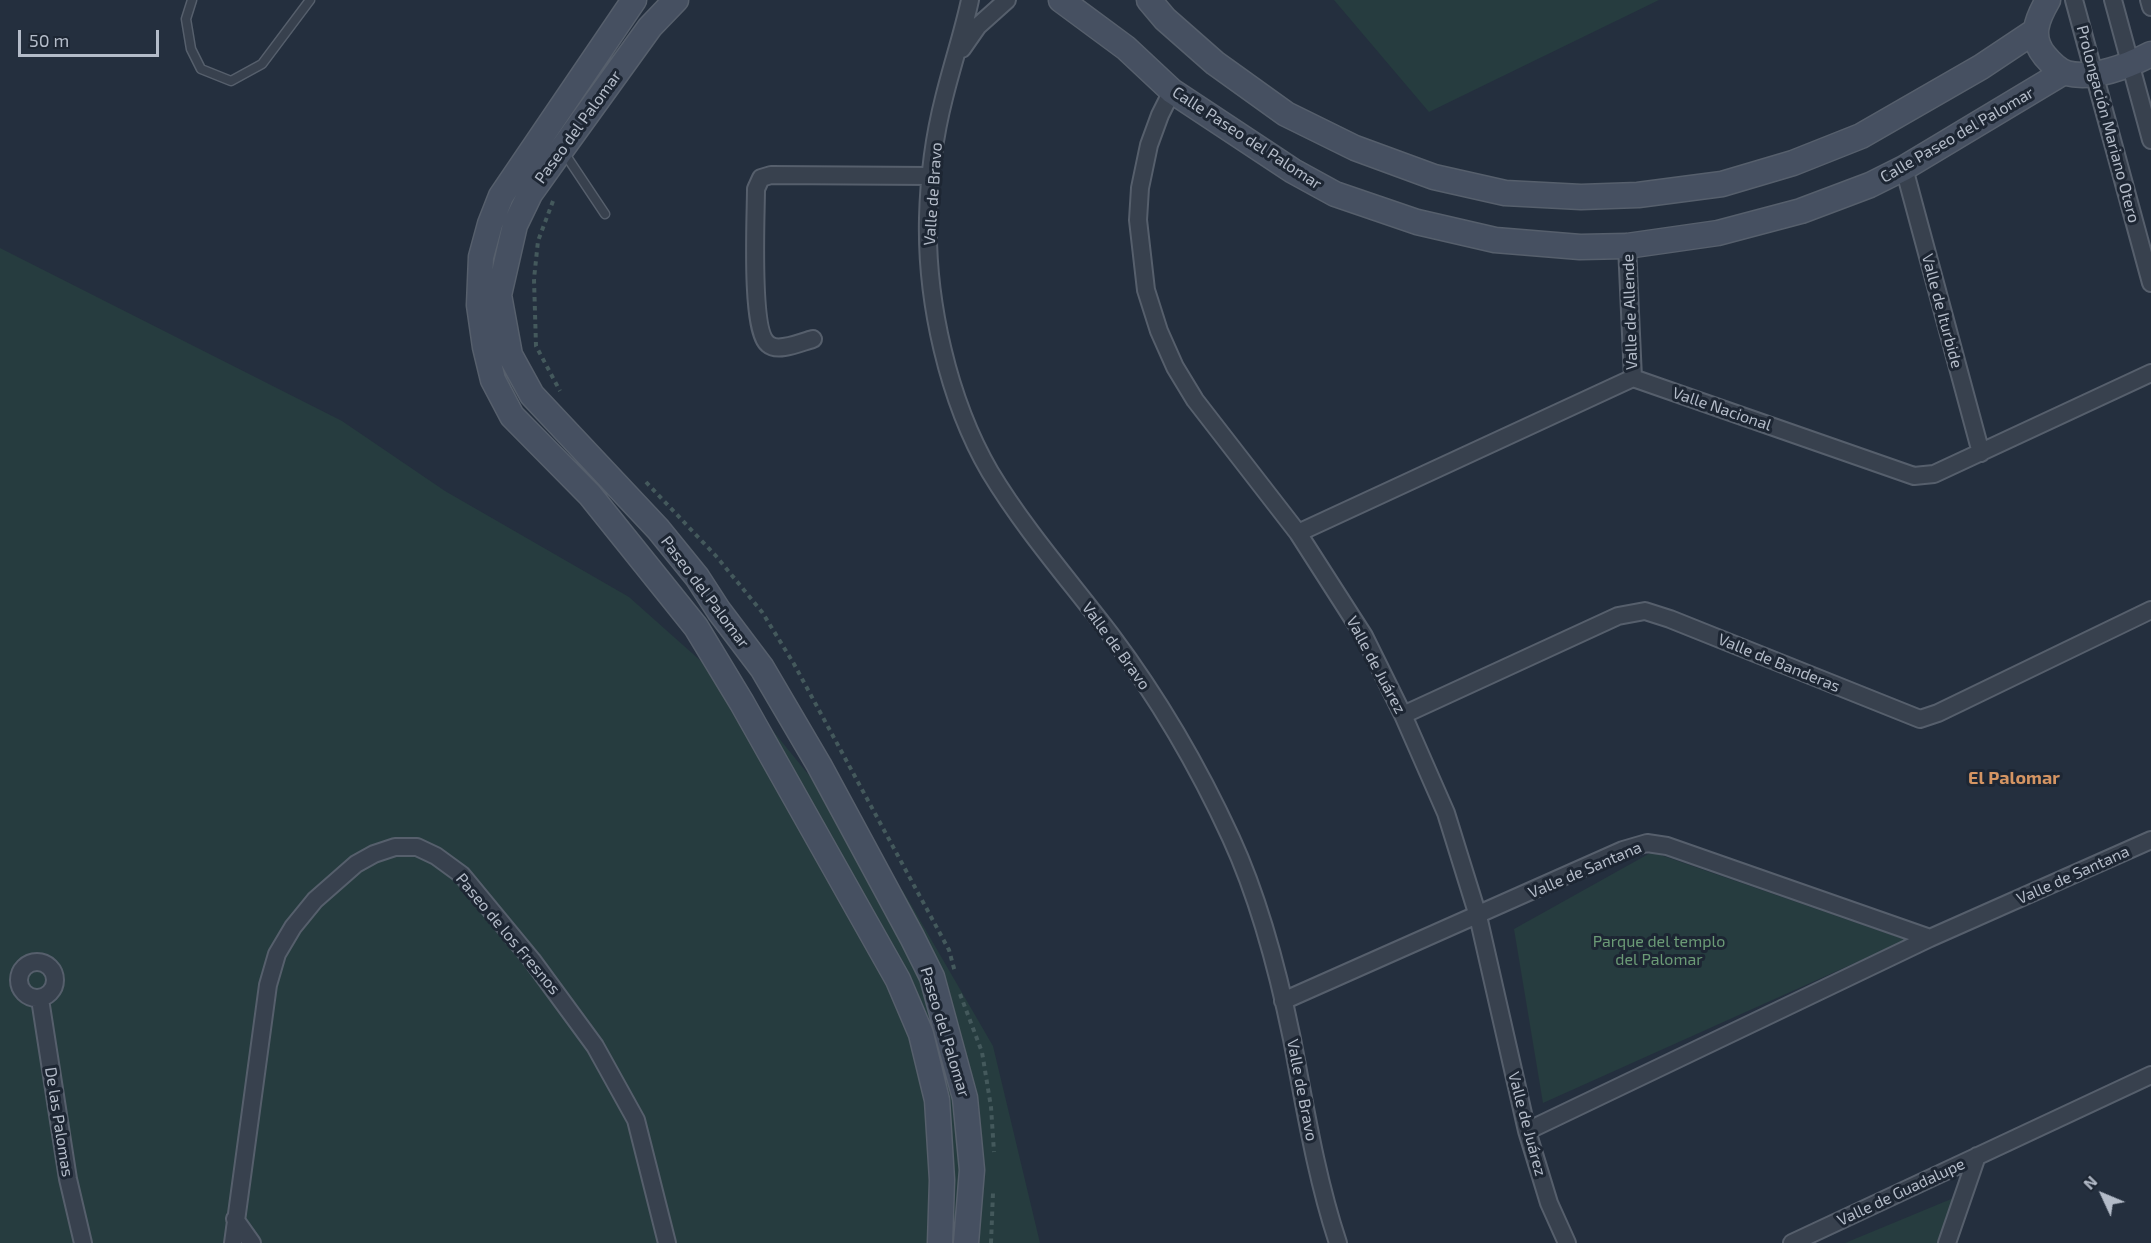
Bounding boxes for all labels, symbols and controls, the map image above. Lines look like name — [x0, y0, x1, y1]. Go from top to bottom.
scale bar — [21, 18, 162, 56]
street label: Prolongación Mariano Otero — [2072, 23, 2144, 225]
text: 50 m — [29, 29, 69, 51]
street label: Paseo del Palomar — [531, 67, 625, 187]
street label: Calle Paseo del Palomar — [1169, 82, 1325, 194]
street label: Calle Paseo del Palomar — [1877, 83, 2037, 187]
street label: Valle de Bravo — [920, 142, 946, 246]
street label: Valle de Iturbide — [1917, 252, 1967, 370]
street label: Valle de Allende — [1618, 254, 1642, 370]
street label: Valle Nacional — [1670, 383, 1774, 435]
street label: Paseo del Palomar — [657, 532, 753, 652]
street label: Valle de Bravo — [1078, 598, 1154, 694]
street label: Valle de Juárez — [1342, 613, 1410, 717]
street label: Valle de Banderas — [1715, 630, 1843, 696]
district label: El Palomar — [1968, 767, 2060, 789]
street label: Valle de Santana — [1526, 838, 1644, 902]
street label: Valle de Santana — [2014, 842, 2132, 908]
street label: Paseo de los Fresnos — [452, 870, 564, 998]
park label: Parque del templo del Palomar — [1593, 932, 1725, 970]
street label: Paseo del Palomar — [916, 965, 974, 1099]
street label: Valle de Bravo — [1283, 1037, 1321, 1143]
street label: De las Palomas — [41, 1066, 77, 1178]
street label: Valle de Juárez — [1504, 1070, 1550, 1178]
street label: Valle de Guadalupe — [1834, 1154, 1968, 1230]
north arrow — [2073, 1165, 2133, 1225]
text: N — [2079, 1171, 2101, 1193]

